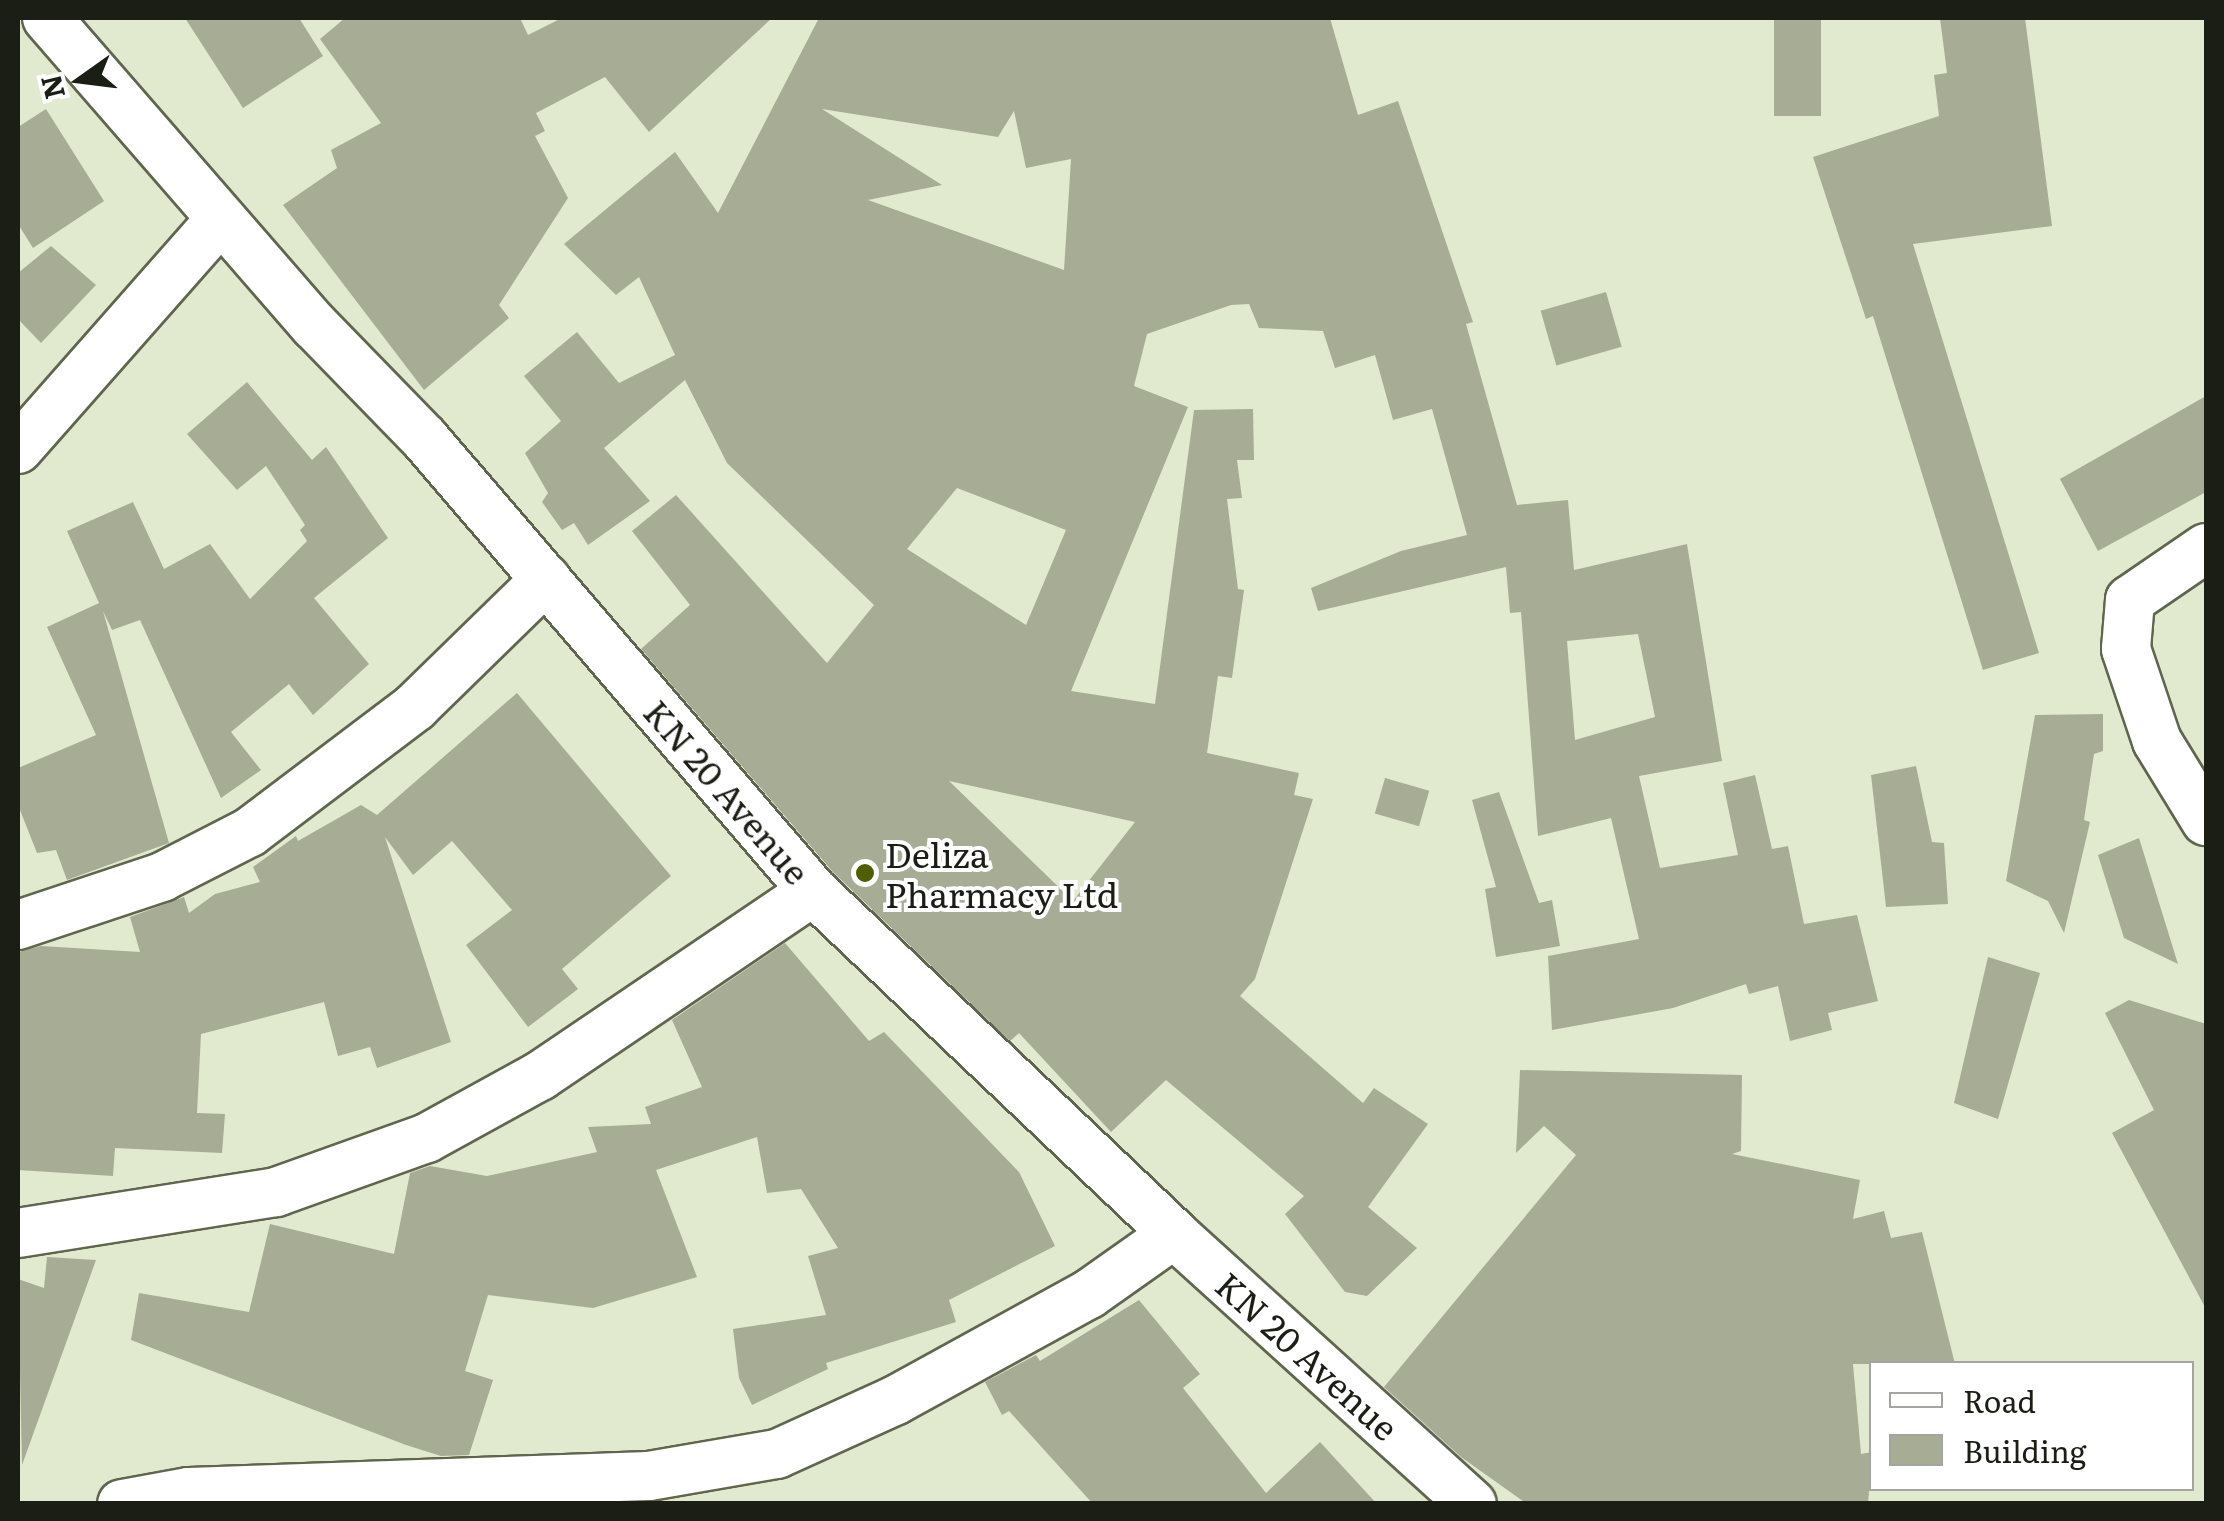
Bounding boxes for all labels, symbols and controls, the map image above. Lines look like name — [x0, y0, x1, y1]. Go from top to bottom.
north arrow — [30, 30, 130, 130]
text: N — [28, 71, 74, 104]
street label: KN 20 Avenue — [637, 690, 819, 892]
place label: Deliza Pharmacy Ltd — [885, 832, 1118, 914]
marker: Deliza Pharmacy Ltd — [854, 862, 876, 884]
street label: KN 20 Avenue — [1208, 1262, 1408, 1448]
legend — [1869, 1361, 2194, 1491]
text: Road — [1963, 1378, 2036, 1422]
text: Building — [1963, 1428, 2087, 1472]

